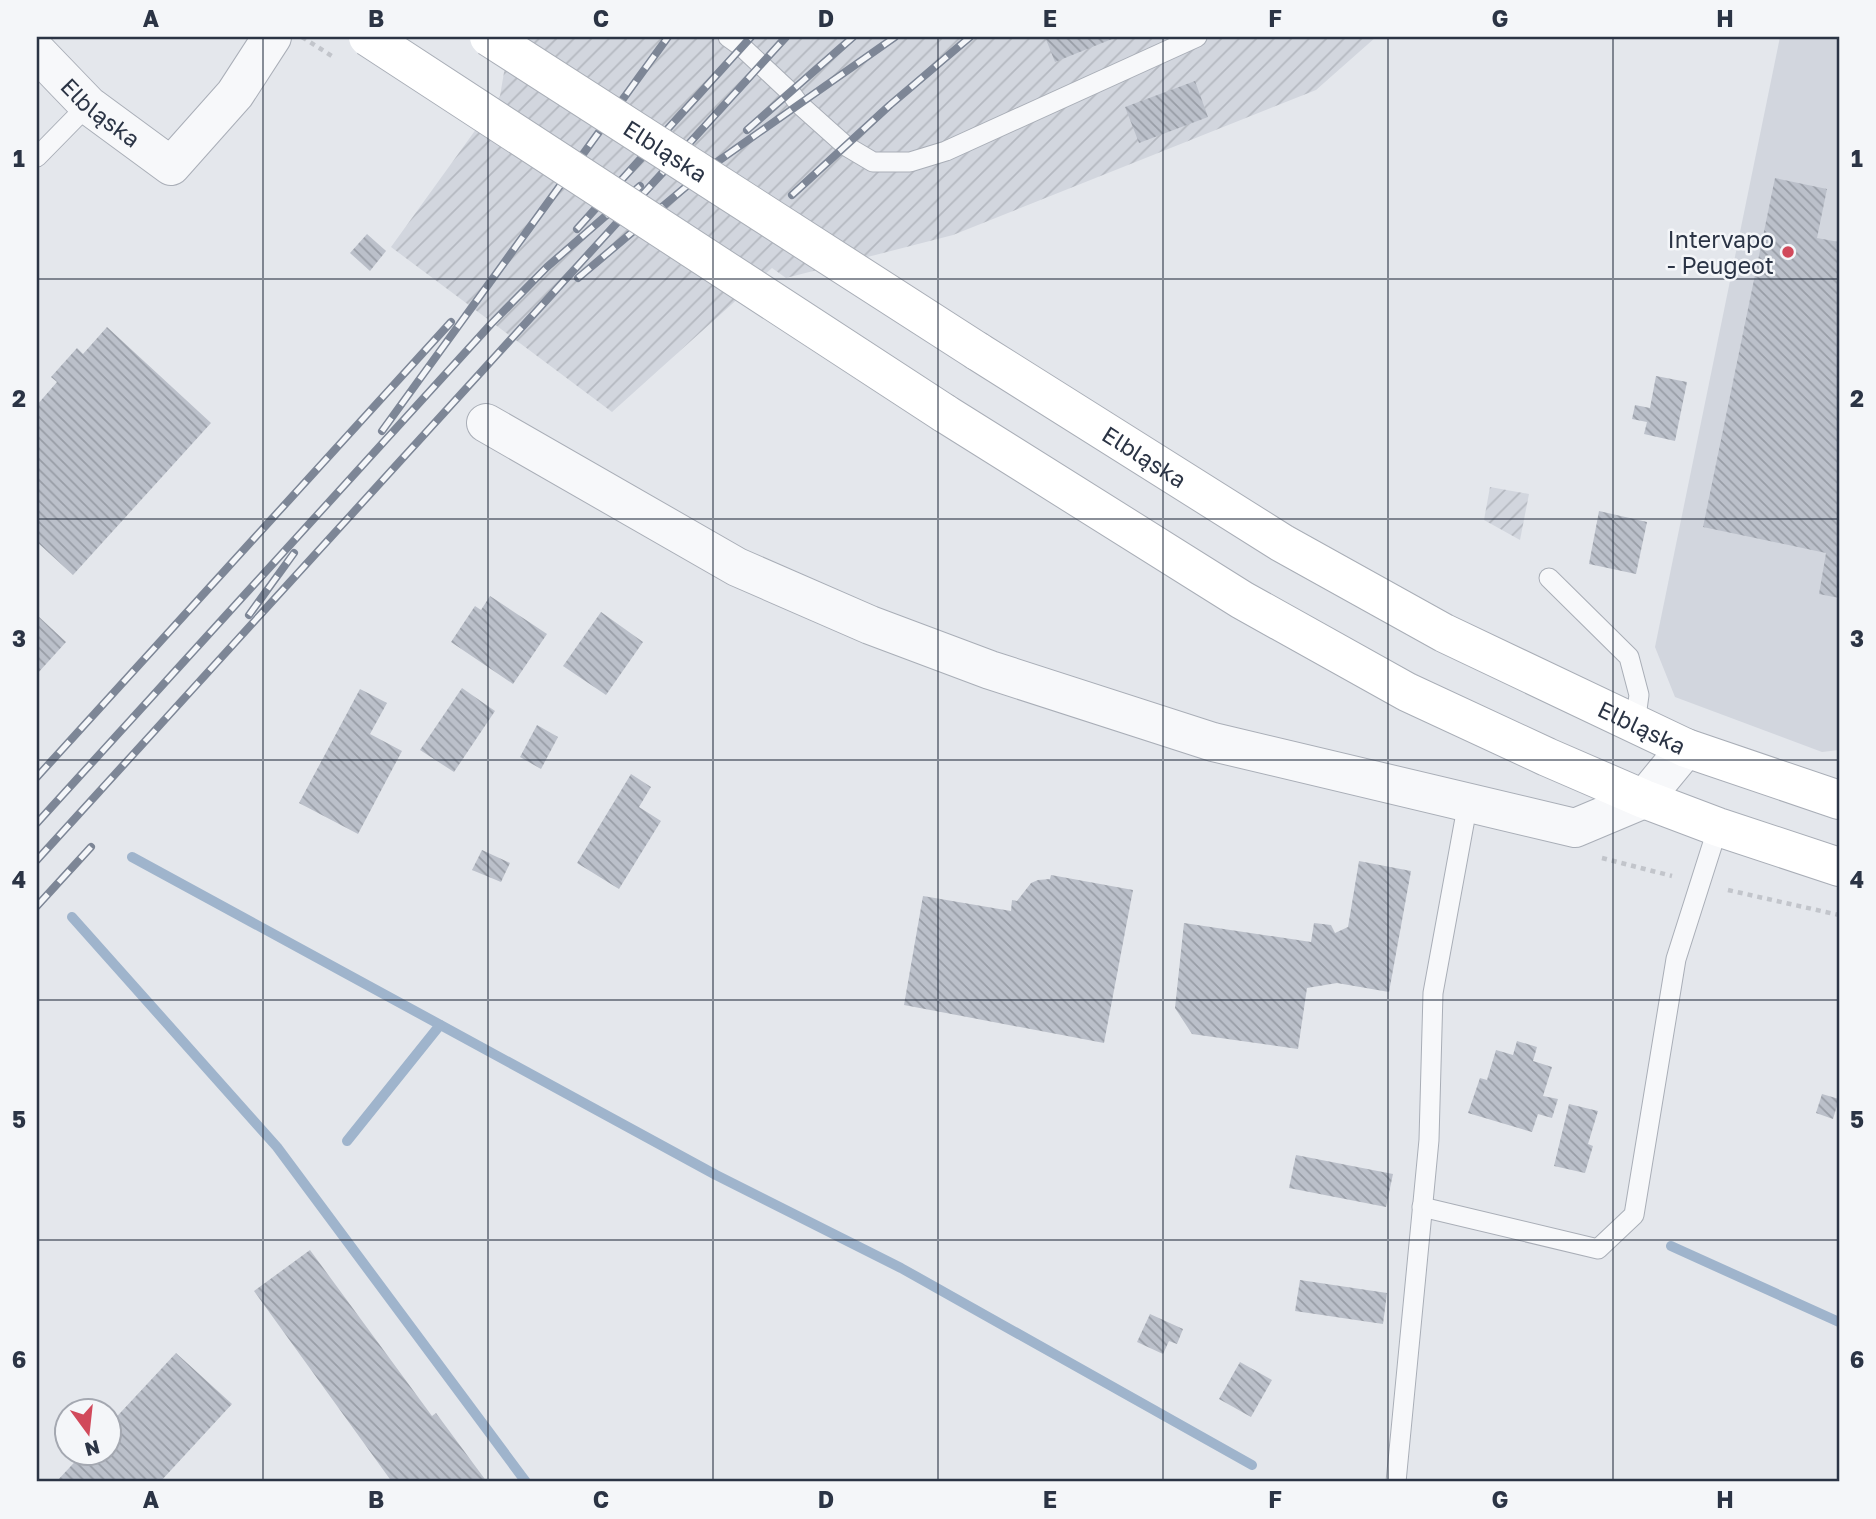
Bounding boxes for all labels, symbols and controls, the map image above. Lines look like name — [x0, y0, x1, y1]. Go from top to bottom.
text: A — [143, 4, 160, 32]
text: B — [368, 4, 384, 32]
text: C — [593, 4, 609, 32]
text: D — [818, 4, 834, 32]
text: E — [1043, 4, 1057, 32]
text: F — [1268, 4, 1282, 32]
text: G — [1492, 4, 1508, 32]
text: H — [1716, 4, 1734, 32]
street label: Elbląska — [55, 72, 146, 153]
street label: Elbląska — [619, 113, 713, 188]
text: 1 — [13, 144, 25, 172]
text: 1 — [1851, 144, 1863, 172]
place label: Intervapo - Peugeot — [1667, 225, 1774, 279]
marker: Intervapo - Peugeot — [1780, 244, 1796, 260]
text: 2 — [12, 384, 26, 412]
text: 2 — [1850, 384, 1864, 412]
street label: Elbląska — [1097, 420, 1192, 493]
text: 3 — [12, 624, 26, 652]
text: 3 — [1850, 624, 1864, 652]
street label: Elbląska — [1594, 694, 1690, 760]
text: 4 — [12, 865, 26, 893]
text: 4 — [1850, 865, 1864, 893]
text: 5 — [12, 1105, 26, 1133]
text: 5 — [1850, 1105, 1864, 1133]
text: 6 — [12, 1345, 26, 1373]
text: 6 — [1850, 1345, 1864, 1373]
north arrow — [52, 1396, 122, 1466]
text: N — [83, 1436, 102, 1462]
text: A — [143, 1485, 160, 1513]
text: B — [368, 1485, 384, 1513]
text: C — [593, 1485, 609, 1513]
text: D — [818, 1485, 834, 1513]
text: E — [1043, 1485, 1057, 1513]
text: F — [1268, 1485, 1282, 1513]
text: G — [1492, 1485, 1508, 1513]
text: H — [1716, 1485, 1734, 1513]

